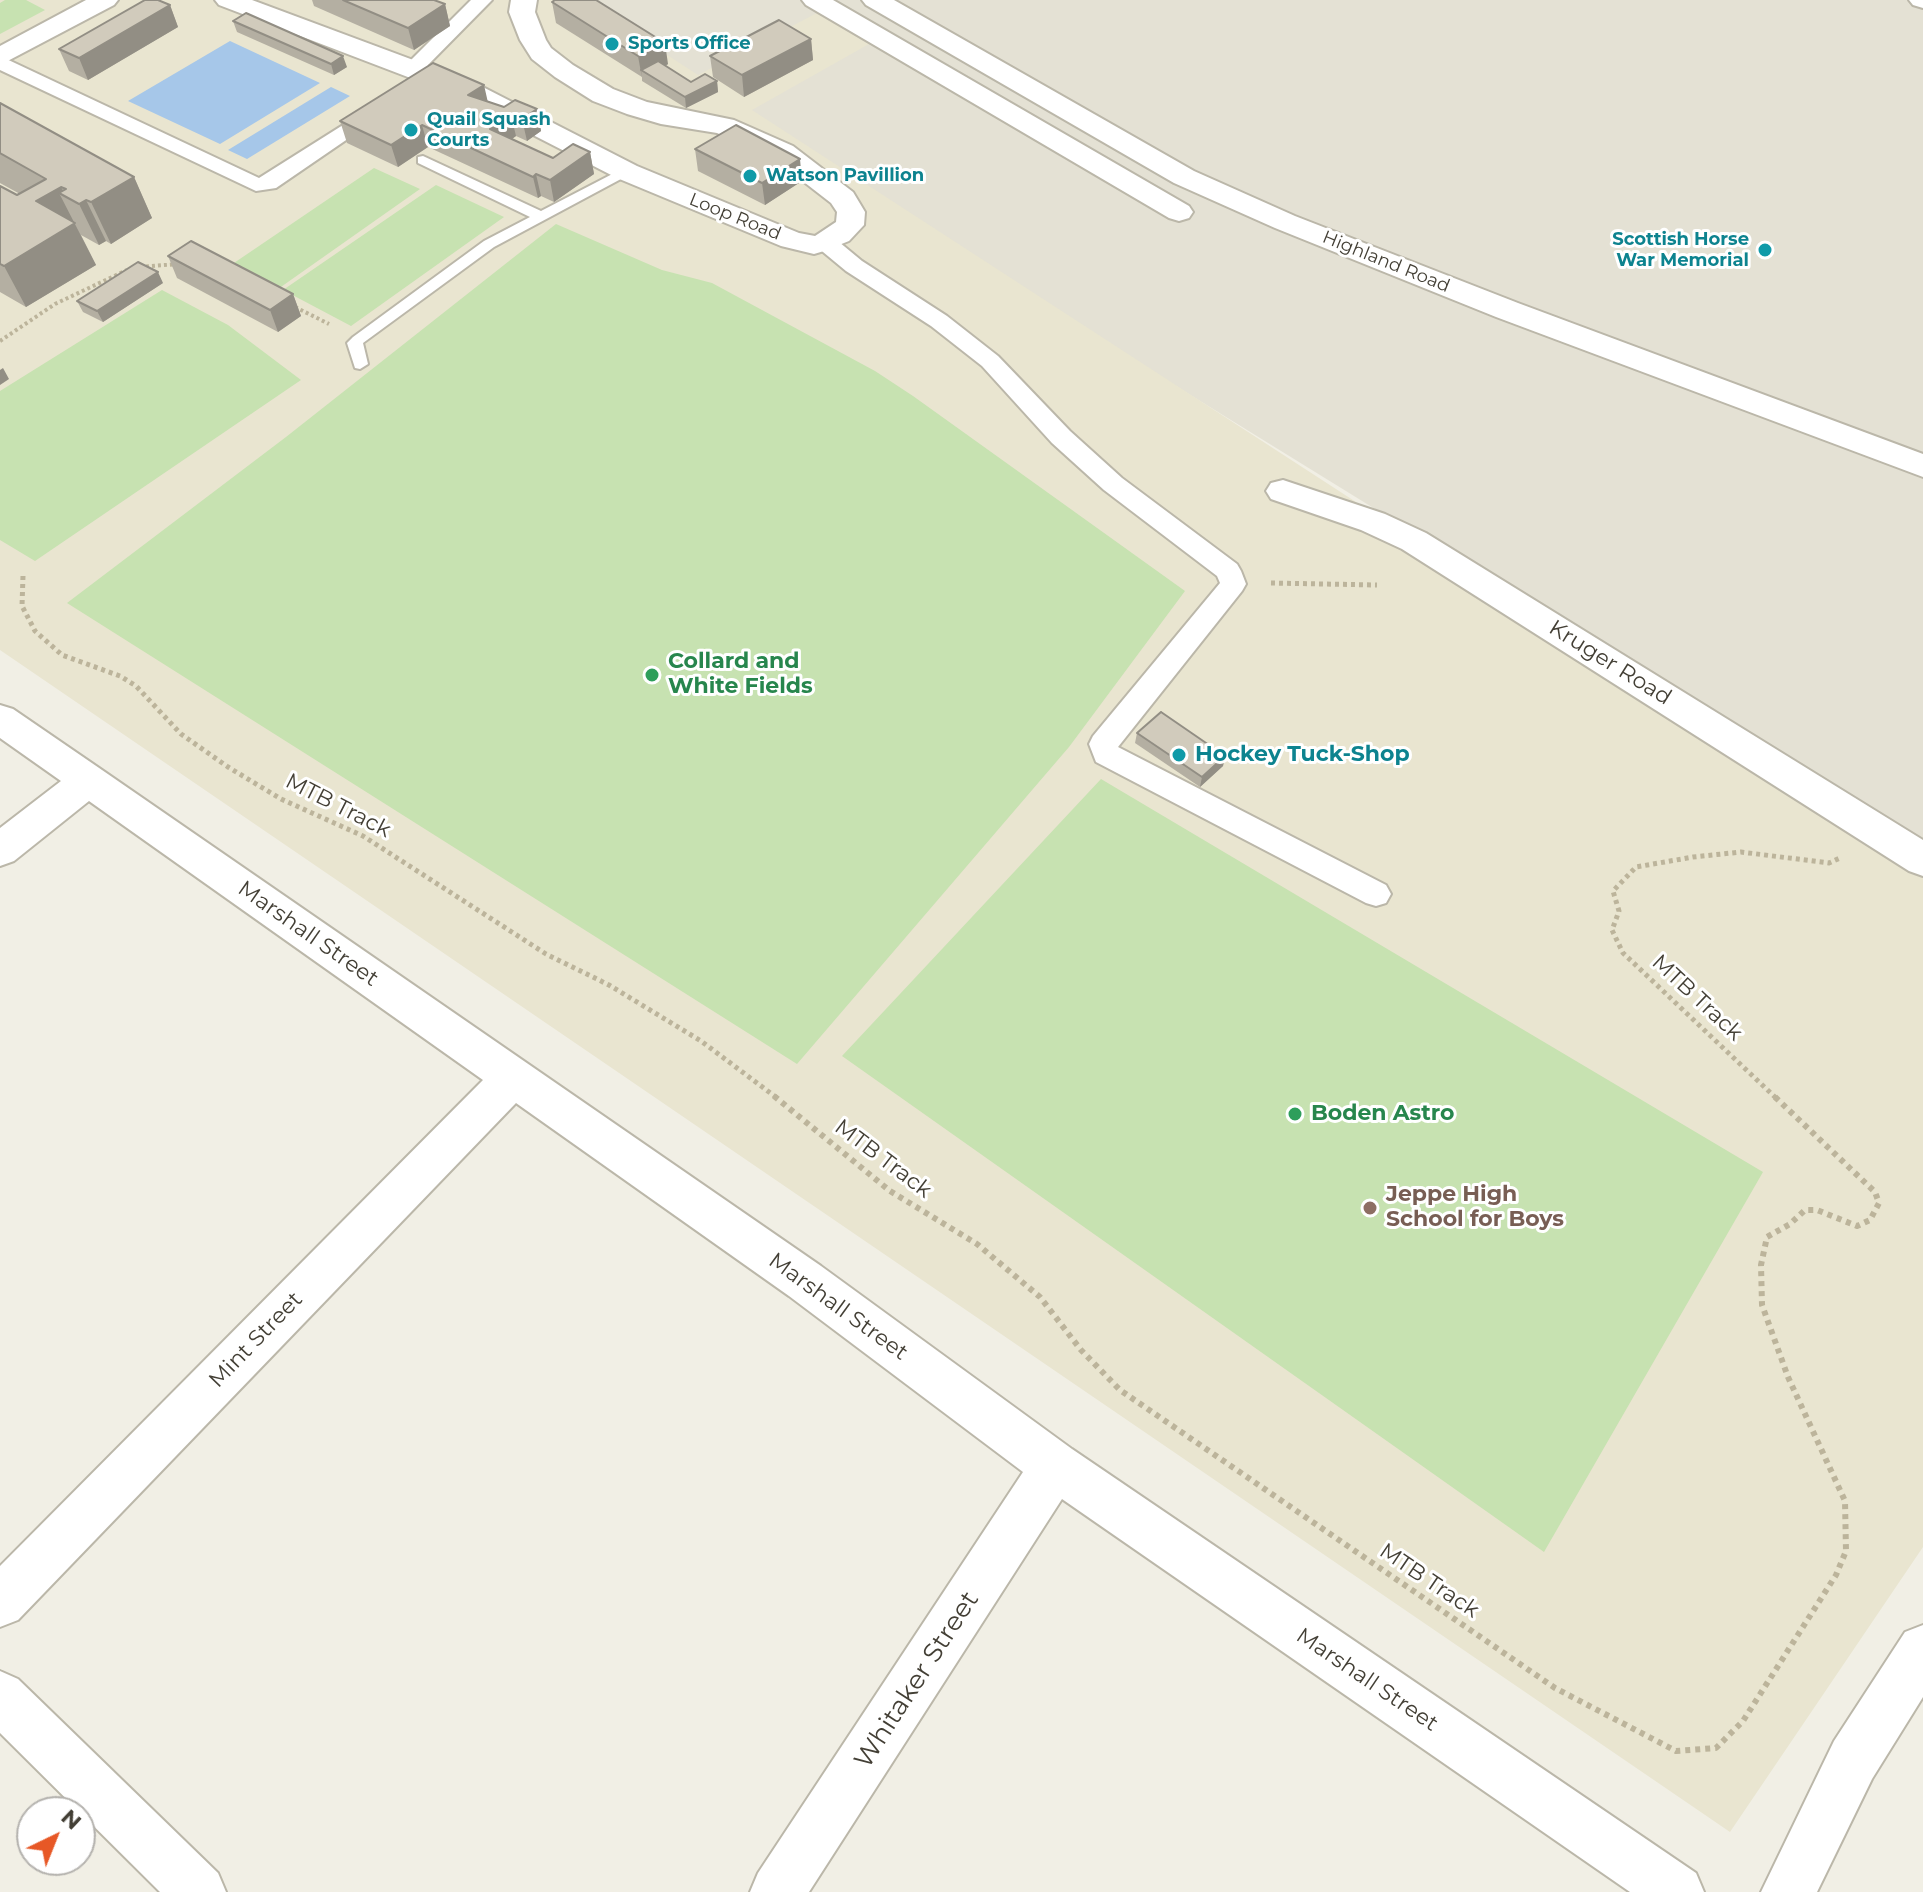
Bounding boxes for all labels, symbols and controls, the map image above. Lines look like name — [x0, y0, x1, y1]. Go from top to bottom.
place label: Sports Office — [628, 33, 751, 55]
marker: Sports Office — [603, 35, 621, 53]
place label: Quail Squash Courts — [427, 109, 551, 152]
marker: Quail Squash Courts — [402, 121, 420, 139]
place label: Watson Pavillion — [766, 165, 924, 187]
marker: Watson Pavillion — [741, 167, 759, 185]
street label: Loop Road — [686, 189, 784, 245]
street label: Highland Road — [1319, 227, 1453, 297]
place label: Scottish Horse War Memorial — [1612, 229, 1749, 272]
marker: Scottish Horse War Memorial — [1756, 241, 1774, 259]
street label: Kruger Road — [1544, 615, 1676, 711]
place label: Collard and White Fields — [668, 649, 813, 700]
marker: Collard and White Fields — [643, 666, 661, 684]
place label: Hockey Tuck-Shop — [1195, 742, 1410, 768]
marker: Hockey Tuck-Shop — [1170, 746, 1188, 764]
street label: MTB Track — [281, 768, 395, 844]
street label: Marshall Street — [233, 876, 383, 992]
street label: MTB Track — [1646, 949, 1748, 1047]
place label: Boden Astro — [1311, 1101, 1454, 1127]
marker: Boden Astro — [1286, 1105, 1304, 1123]
street label: MTB Track — [829, 1114, 937, 1204]
place label: Jeppe High School for Boys — [1386, 1182, 1564, 1234]
marker: Jeppe High School for Boys — [1361, 1199, 1379, 1217]
street label: Marshall Street — [763, 1248, 913, 1366]
street label: Mint Street — [204, 1287, 308, 1393]
street label: MTB Track — [1374, 1538, 1484, 1624]
street label: Whitaker Street — [848, 1586, 986, 1774]
street label: Marshall Street — [1291, 1623, 1443, 1737]
north arrow — [16, 1796, 96, 1876]
text: N — [56, 1804, 87, 1835]

